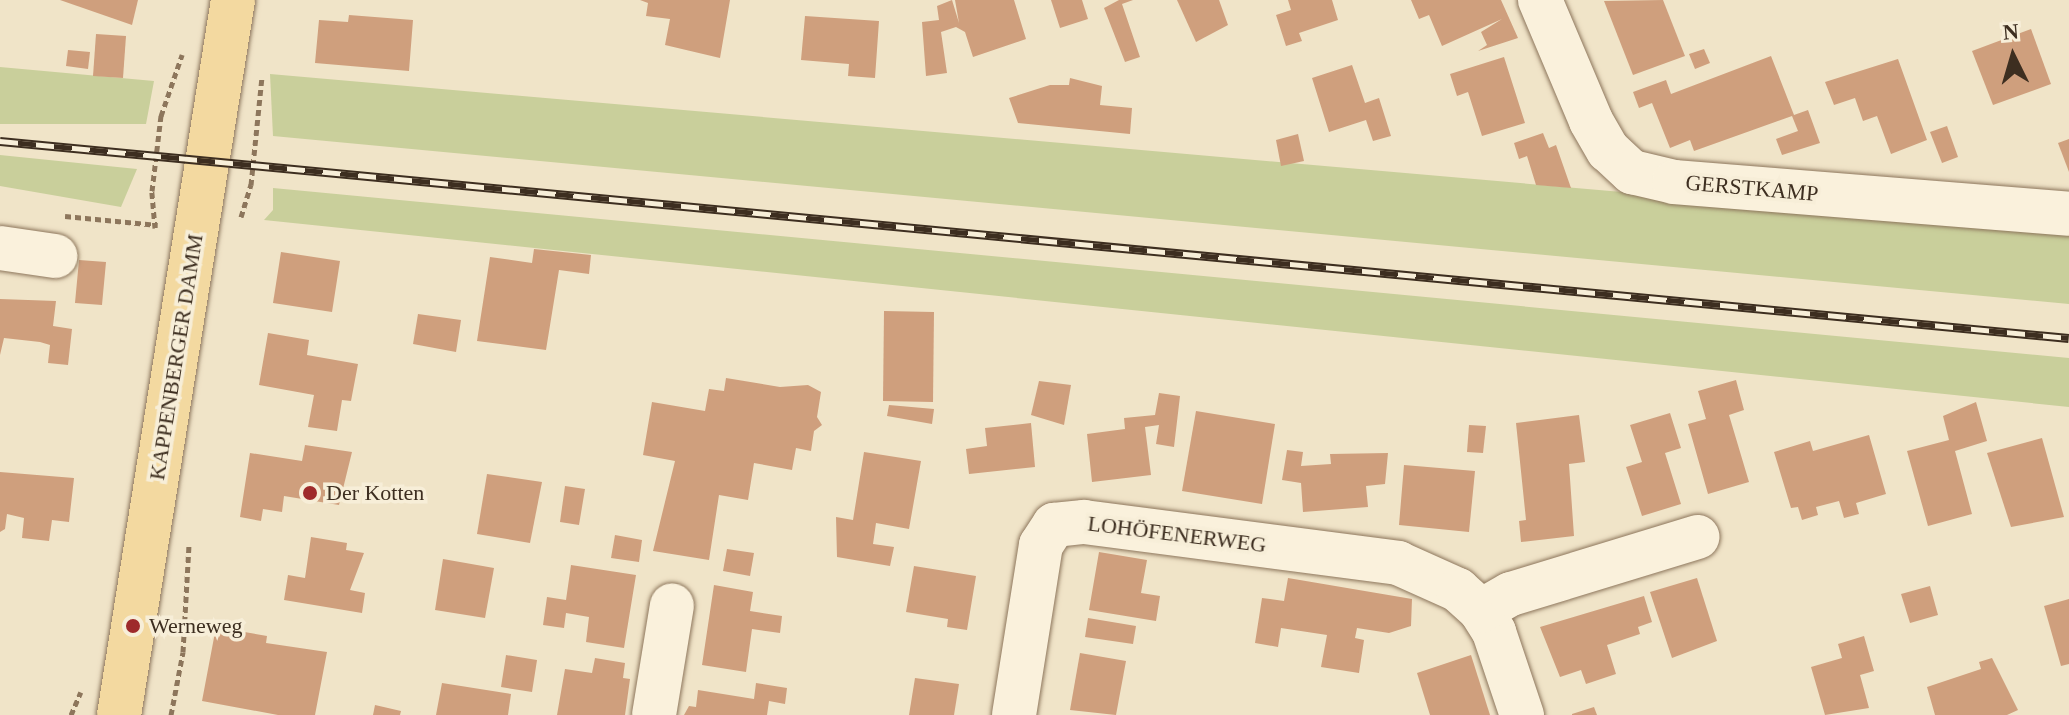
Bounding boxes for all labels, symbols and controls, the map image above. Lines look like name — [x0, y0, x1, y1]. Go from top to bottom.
north arrow — [1973, 16, 2053, 96]
text: N — [2002, 18, 2020, 45]
street label: GERSTKAMP — [1684, 169, 1820, 207]
street label: KAPPENBERGER DAMM — [144, 232, 208, 482]
place label: Der Kotten — [326, 480, 424, 506]
marker: Der Kotten — [301, 484, 319, 502]
street label: LOHÖFENERWEG — [1086, 510, 1268, 558]
place label: Werneweg — [149, 613, 243, 639]
marker: Werneweg — [124, 617, 142, 635]

